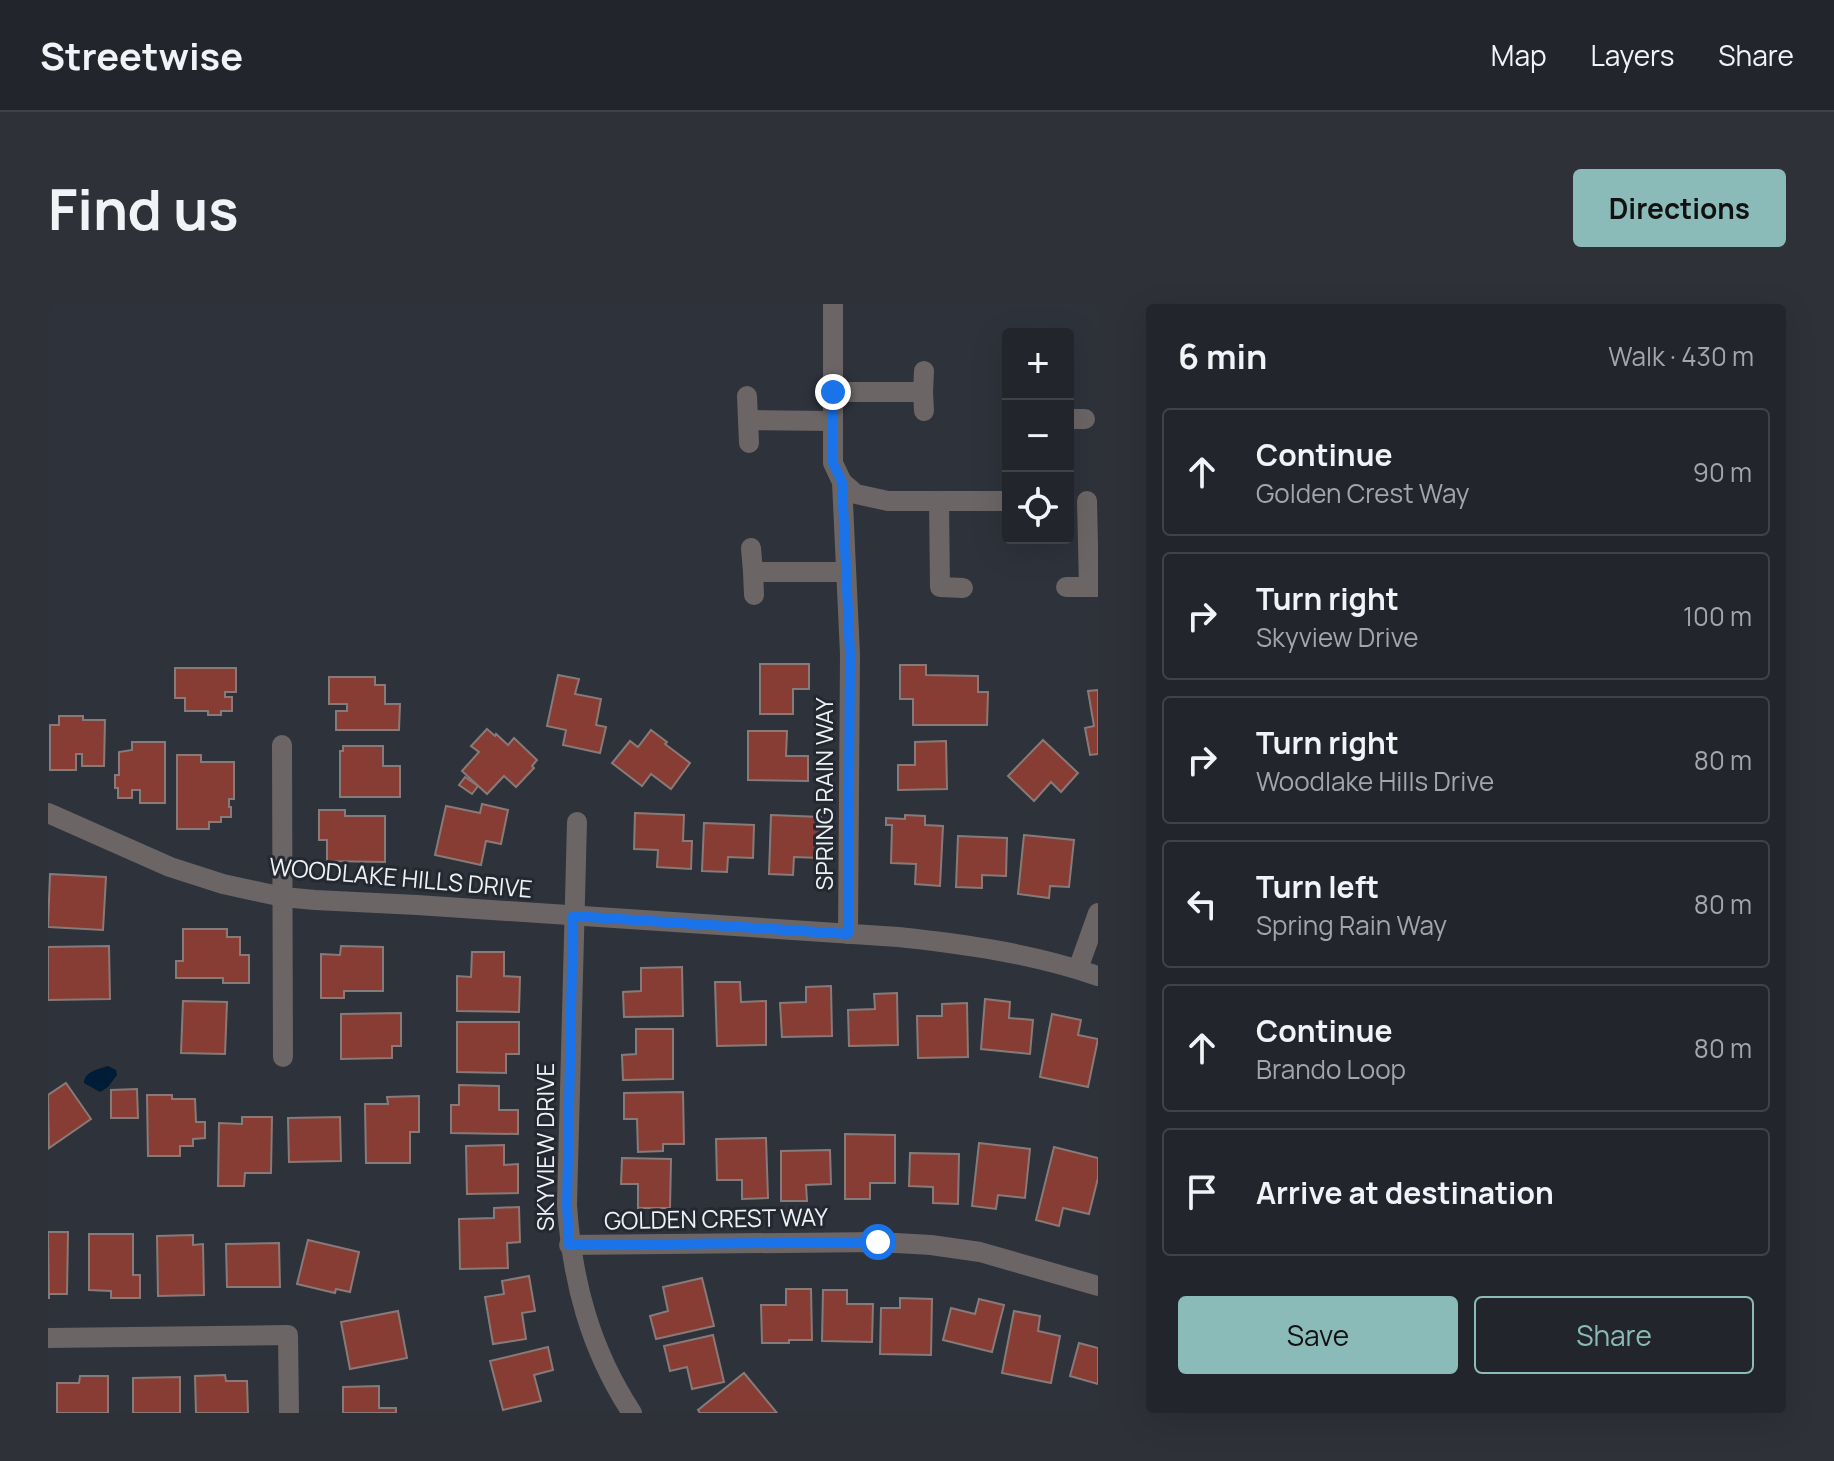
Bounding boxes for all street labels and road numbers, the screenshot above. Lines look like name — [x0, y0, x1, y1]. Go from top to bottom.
street label: SPRING RAIN WAY — [807, 697, 840, 891]
street label: WOODLAKE HILLS DRIVE — [268, 849, 534, 905]
street label: SKYVIEW DRIVE — [528, 1063, 561, 1231]
street label: GOLDEN CREST WAY — [604, 1200, 829, 1236]

